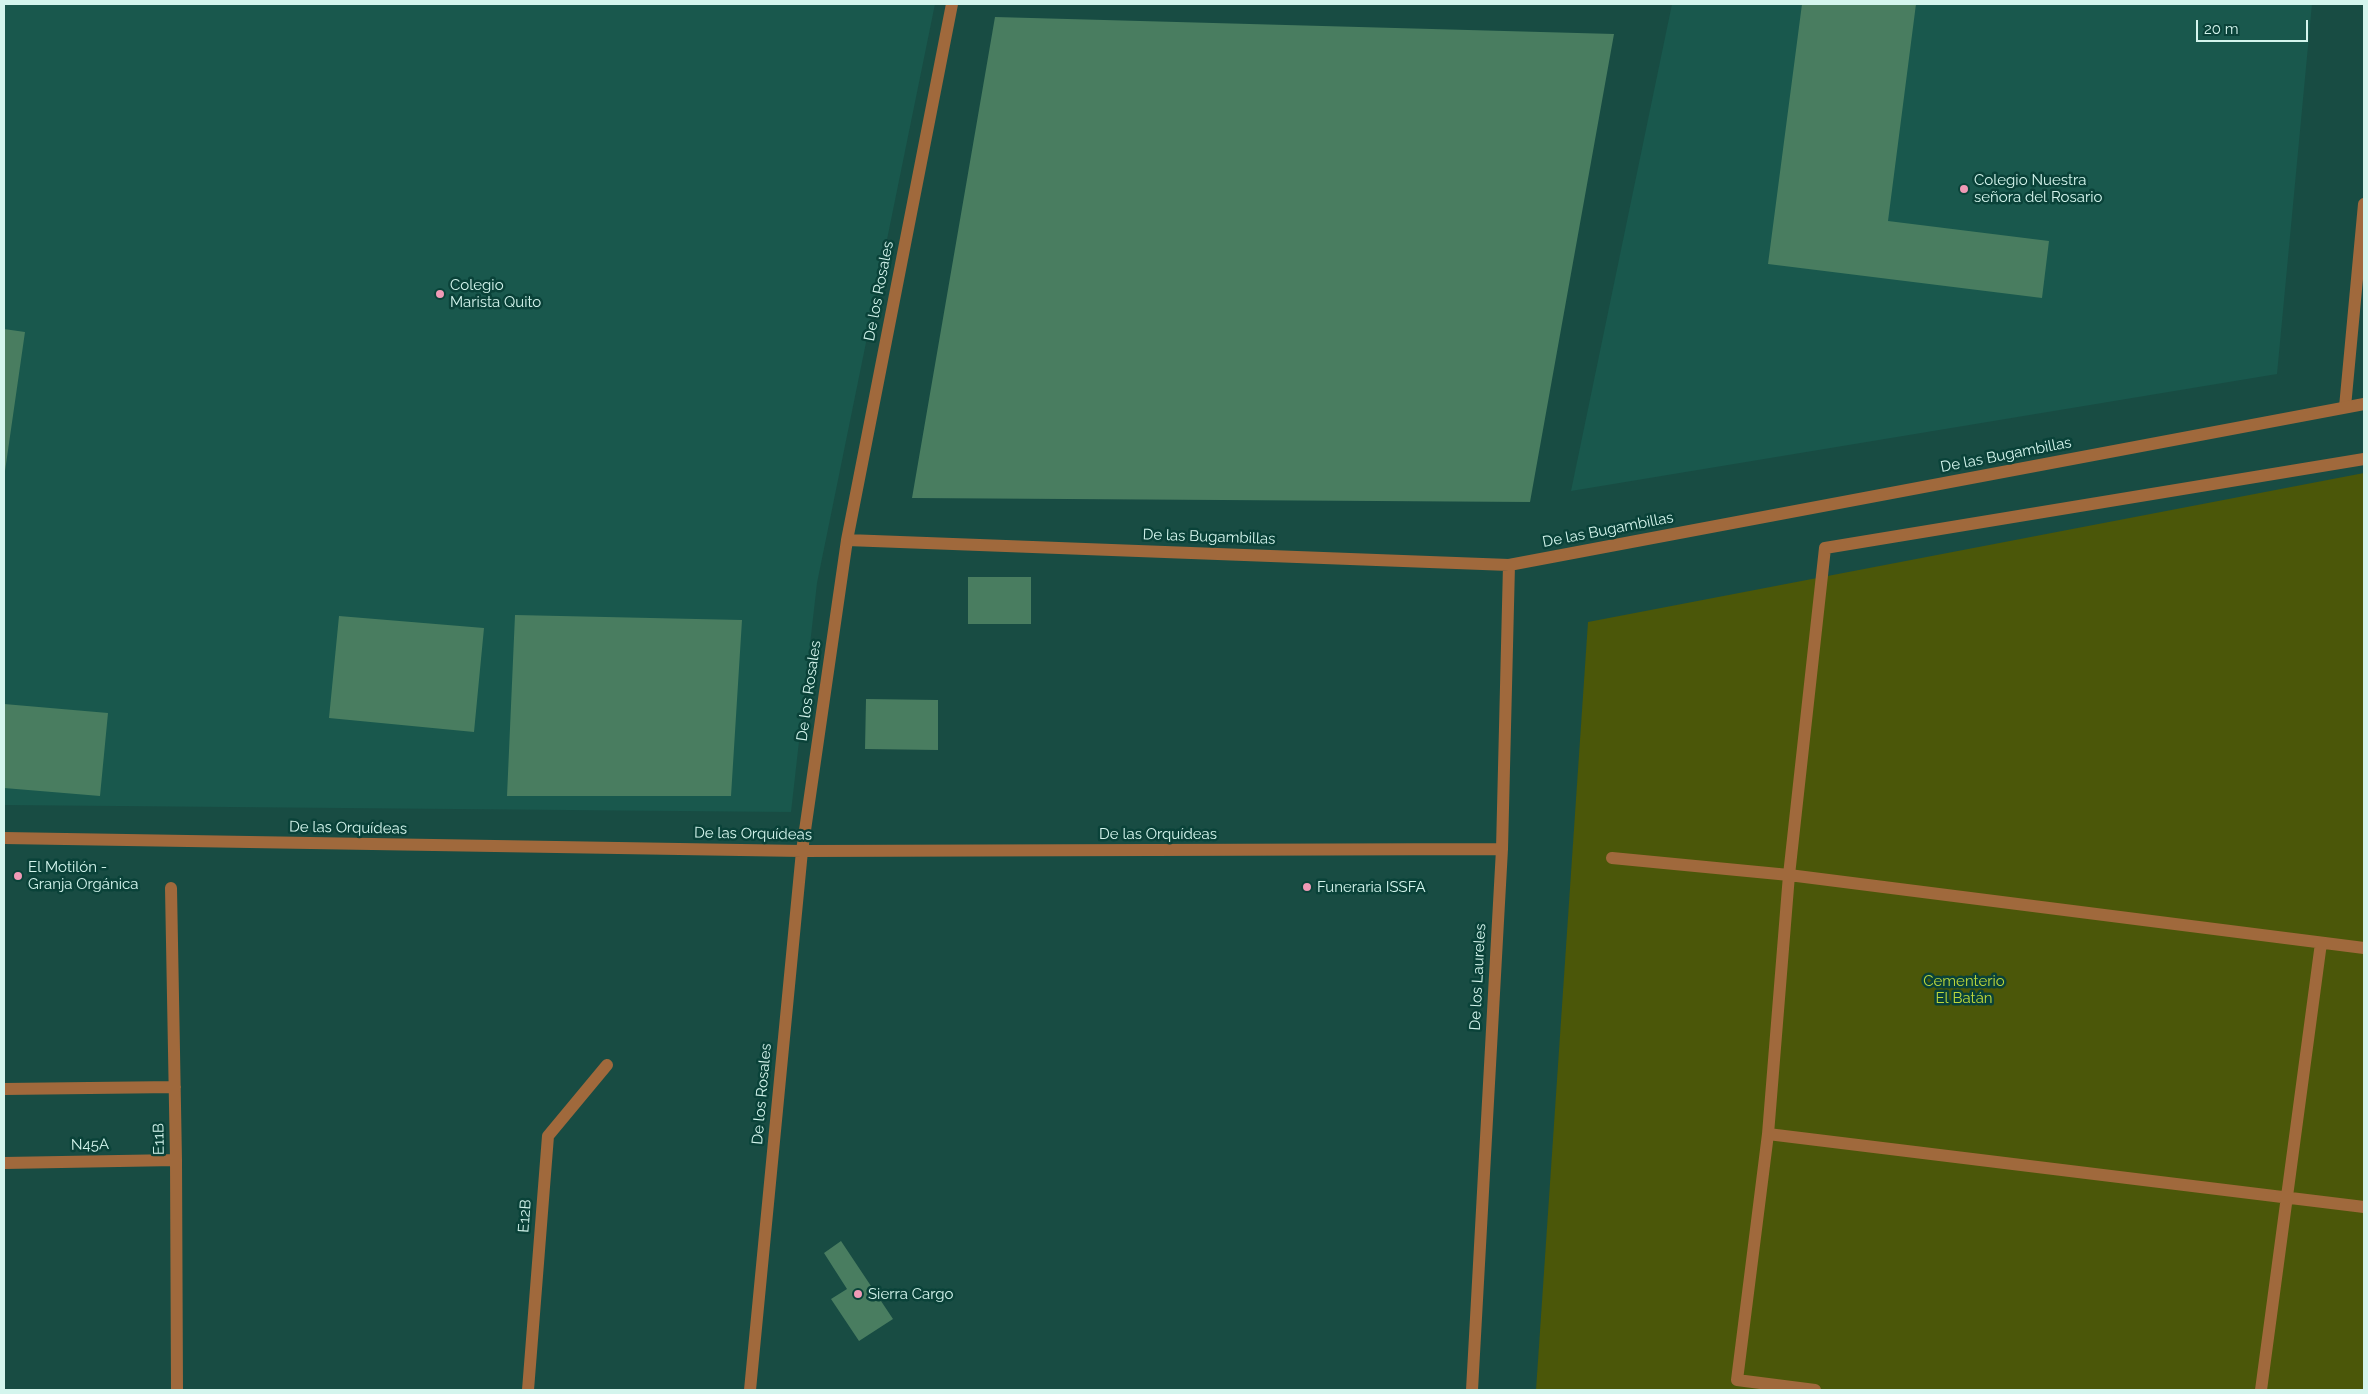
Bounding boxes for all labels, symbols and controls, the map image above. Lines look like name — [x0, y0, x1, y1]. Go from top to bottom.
scale bar — [2198, 10, 2310, 42]
text: 20 m — [2204, 20, 2239, 38]
place label: Colegio Nuestra señora del Rosario — [1974, 171, 2102, 206]
marker: Colegio Nuestra señora del Rosario — [1958, 183, 1970, 195]
street label: De los Rosales — [860, 239, 898, 343]
place label: Colegio Marista Quito — [450, 276, 541, 311]
marker: Colegio Marista Quito — [434, 288, 446, 300]
street label: De las Bugambillas — [1939, 433, 2073, 477]
street label: De las Bugambillas — [1541, 508, 1675, 552]
street label: De las Bugambillas — [1142, 526, 1276, 548]
street label: De los Rosales — [793, 640, 825, 742]
street label: De las Orquídeas — [289, 818, 407, 838]
street label: De las Orquídeas — [694, 824, 812, 844]
street label: De las Orquídeas — [1099, 825, 1217, 843]
place label: El Motilón - Granja Orgánica — [28, 858, 138, 893]
marker: El Motilón - Granja Orgánica — [12, 870, 24, 882]
place label: Funeraria ISSFA — [1317, 878, 1426, 896]
marker: Funeraria ISSFA — [1301, 881, 1313, 893]
street label: De los Laureles — [1466, 923, 1490, 1031]
park label: Cementerio El Batán — [1923, 972, 2005, 1007]
street label: De los Rosales — [749, 1043, 775, 1145]
street label: E11B — [150, 1123, 168, 1155]
street label: N45A — [71, 1136, 109, 1154]
street label: E12B — [515, 1199, 535, 1233]
place label: Sierra Cargo — [868, 1285, 953, 1303]
marker: Sierra Cargo — [852, 1288, 864, 1300]

